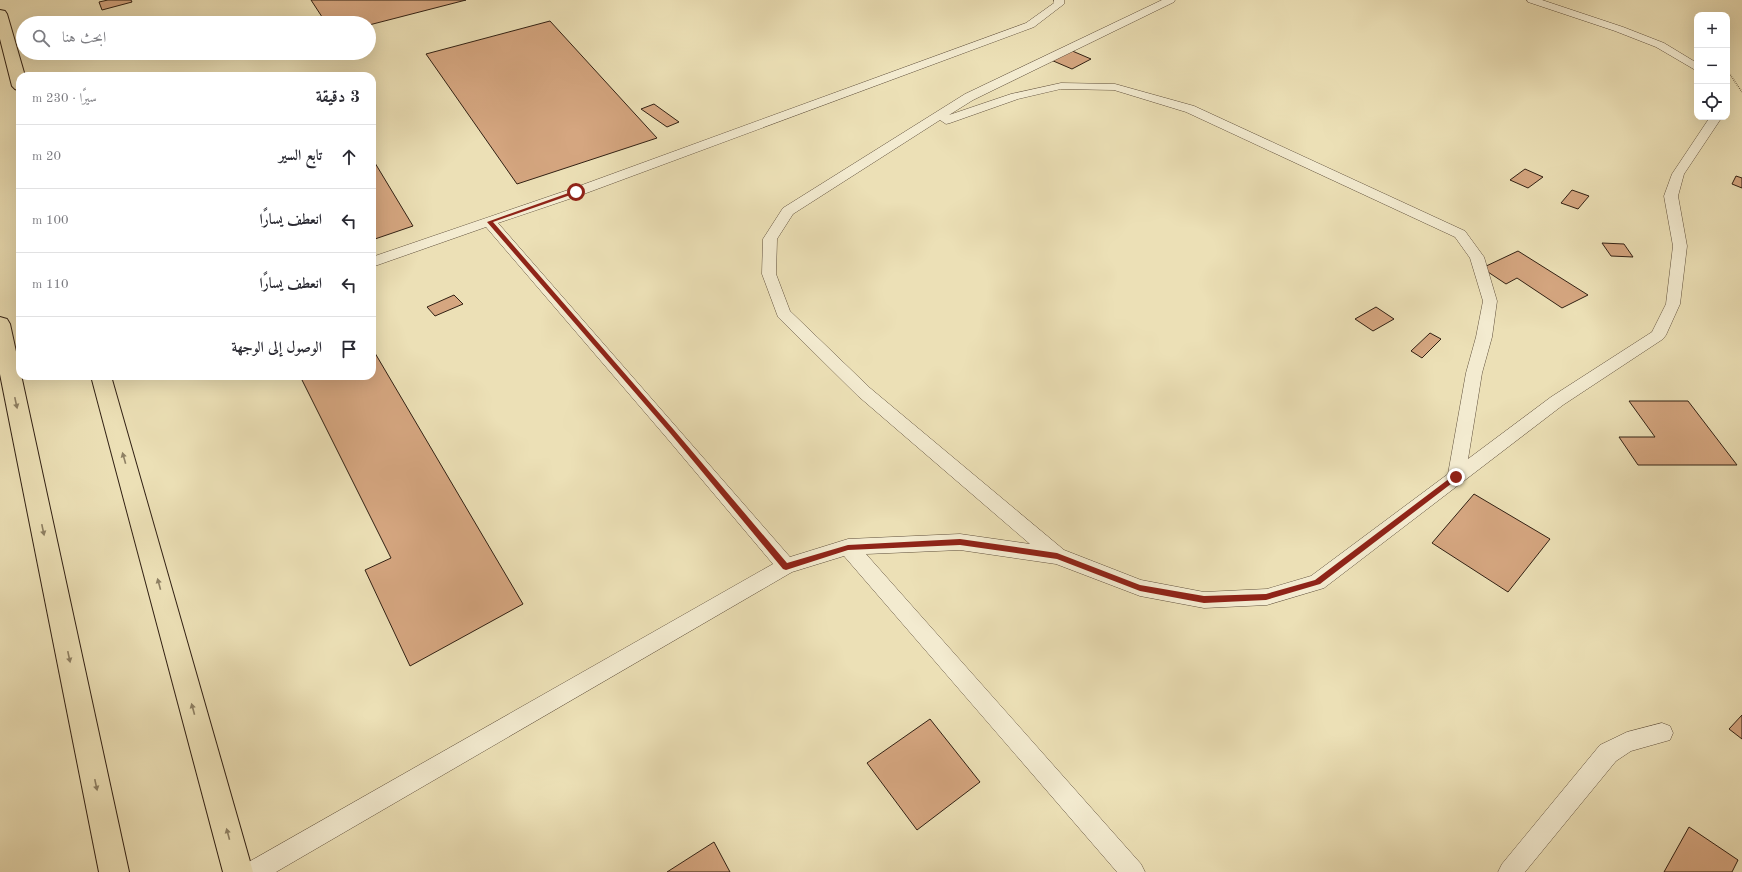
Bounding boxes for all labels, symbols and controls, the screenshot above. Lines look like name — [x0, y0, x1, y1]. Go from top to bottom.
map controls — [1694, 12, 1730, 120]
button: + — [1694, 12, 1730, 48]
search box — [16, 16, 376, 60]
icon: search — [30, 27, 52, 49]
text: ابحث هنا — [62, 31, 106, 46]
button: − — [1694, 48, 1730, 84]
button: locate — [1694, 84, 1730, 120]
text: 3 دقيقة — [316, 89, 360, 106]
text: سيرًا · 230 m — [32, 92, 97, 105]
icon: ahead — [338, 146, 360, 168]
text: تابع السير — [279, 149, 322, 164]
text: 20 m — [32, 150, 61, 163]
route start — [567, 183, 585, 201]
icon: left — [338, 210, 360, 232]
text: انعطف يسارًا — [260, 213, 322, 228]
text: 100 m — [32, 214, 69, 227]
icon: left — [338, 274, 360, 296]
text: انعطف يسارًا — [260, 277, 322, 292]
text: 110 m — [32, 278, 69, 291]
icon: arrive — [338, 338, 360, 360]
text: الوصول إلى الوجهة — [231, 341, 322, 356]
one-way arrow — [14, 397, 20, 409]
one-way arrow — [121, 452, 127, 464]
route end — [1447, 468, 1465, 486]
one-way arrow — [40, 524, 46, 536]
one-way arrow — [156, 577, 162, 589]
one-way arrow — [67, 651, 73, 664]
one-way arrow — [190, 703, 196, 715]
one-way arrow — [93, 779, 99, 791]
one-way arrow — [225, 828, 231, 840]

